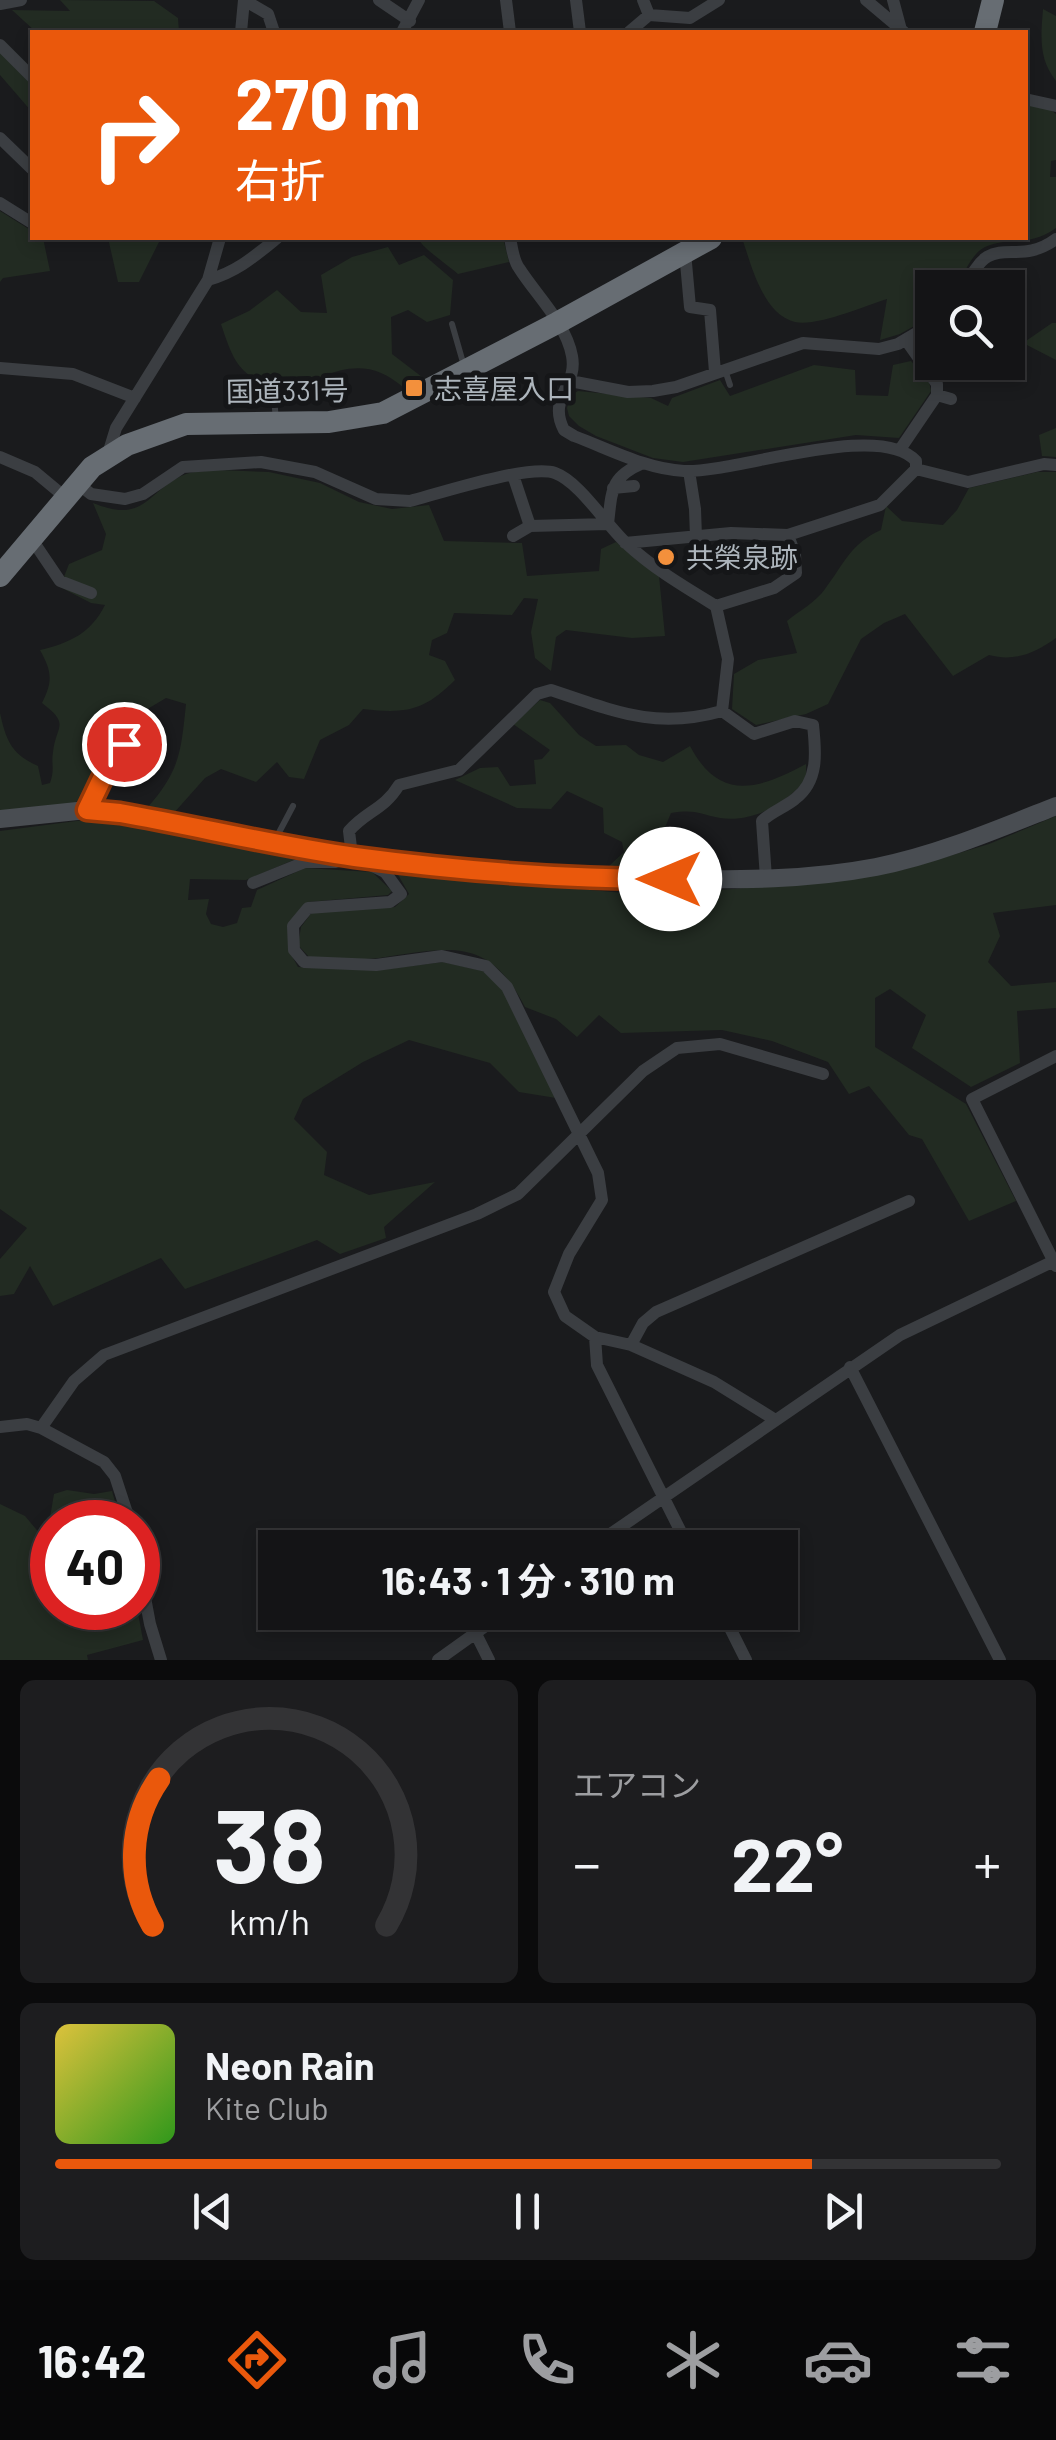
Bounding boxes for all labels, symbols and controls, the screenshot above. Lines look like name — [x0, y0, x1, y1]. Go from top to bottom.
text: 270 m — [235, 60, 421, 144]
icon: right — [70, 70, 200, 200]
text: 右折 — [235, 152, 325, 206]
map controls — [915, 270, 1025, 380]
button: search — [915, 270, 1025, 380]
place label: 志喜屋入口 — [434, 371, 574, 405]
street label: 国道331号 — [225, 372, 349, 408]
marker: 志喜屋入口 — [403, 377, 425, 399]
place label: 共榮泉跡 — [686, 540, 798, 574]
marker: 共榮泉跡 — [655, 546, 677, 568]
pin — [82, 702, 167, 787]
icon: arrive — [97, 717, 152, 772]
position arrow — [618, 827, 722, 931]
speed limit sign: 40 — [30, 1500, 160, 1630]
text: 16:43 · 1 分 · 310 m — [381, 1557, 675, 1603]
text: エアコン — [573, 1765, 701, 1803]
text: 38 — [213, 1779, 325, 1904]
text: 22° — [731, 1817, 843, 1907]
text: − — [573, 1829, 601, 1895]
text: + — [973, 1829, 1001, 1895]
text: km/h — [229, 1899, 309, 1942]
text: Neon Rain — [205, 2042, 374, 2088]
text: Kite Club — [205, 2088, 329, 2126]
icon: previous — [185, 2184, 240, 2239]
icon: pause — [500, 2184, 555, 2239]
icon: next — [816, 2184, 871, 2239]
icon: directions — [222, 2325, 292, 2395]
icon: music — [367, 2325, 437, 2395]
icon: phone — [512, 2325, 582, 2395]
icon: climate — [658, 2325, 728, 2395]
icon: car — [803, 2325, 873, 2395]
icon: filters — [948, 2325, 1018, 2395]
text: 16:42 — [38, 2333, 147, 2387]

